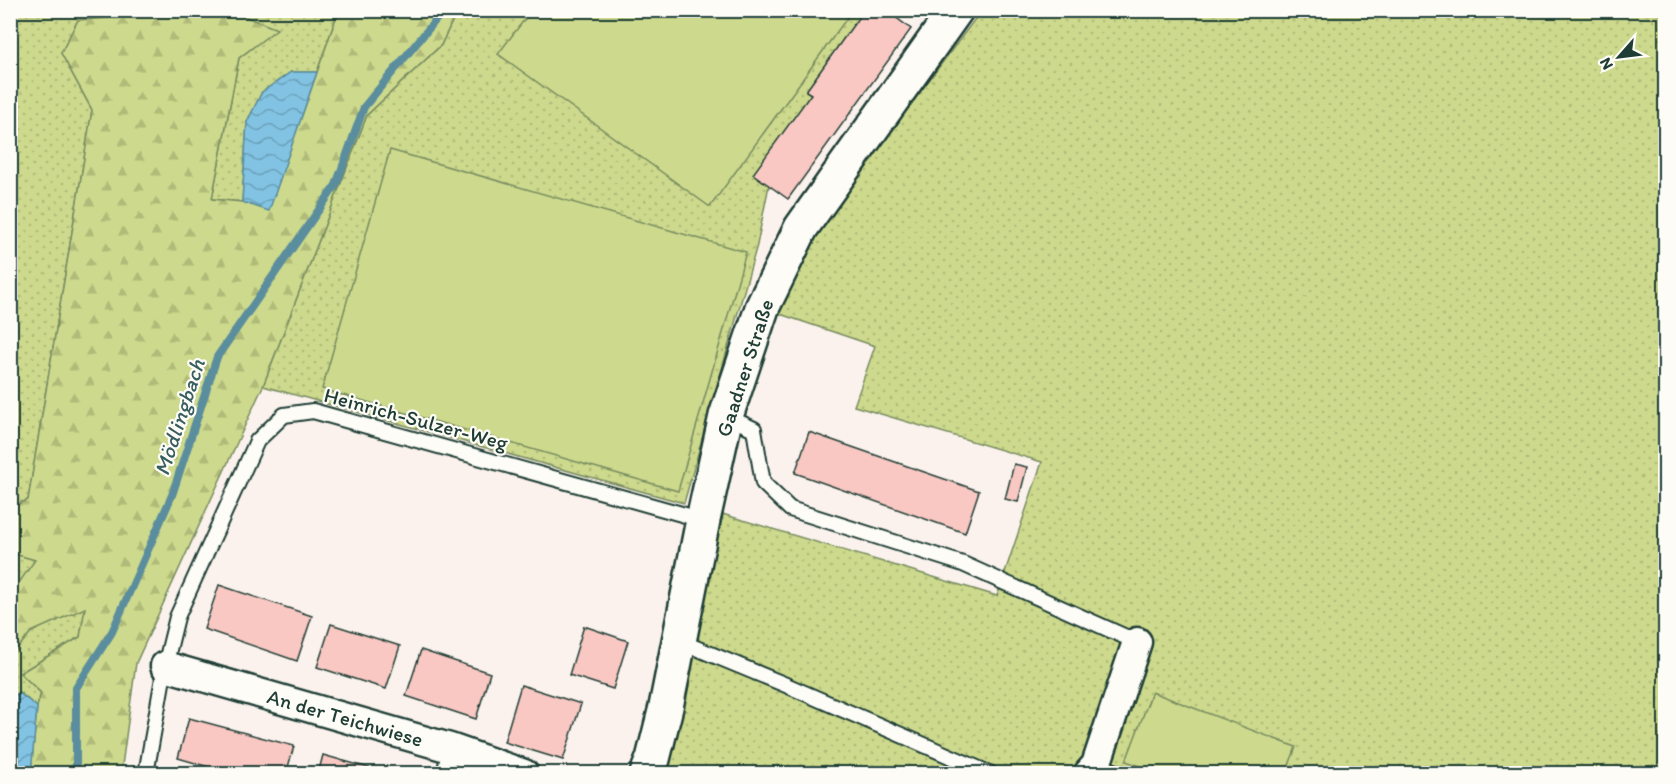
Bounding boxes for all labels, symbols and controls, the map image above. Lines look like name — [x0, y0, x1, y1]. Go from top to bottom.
north arrow — [1589, 27, 1649, 87]
text: N — [1595, 55, 1617, 73]
street label: Gaadner Straße — [711, 296, 779, 440]
water label: Mödlingbach — [148, 355, 211, 479]
street label: Heinrich-Sulzer-Weg — [322, 382, 511, 455]
street label: An der Teichwiese — [264, 683, 426, 752]

